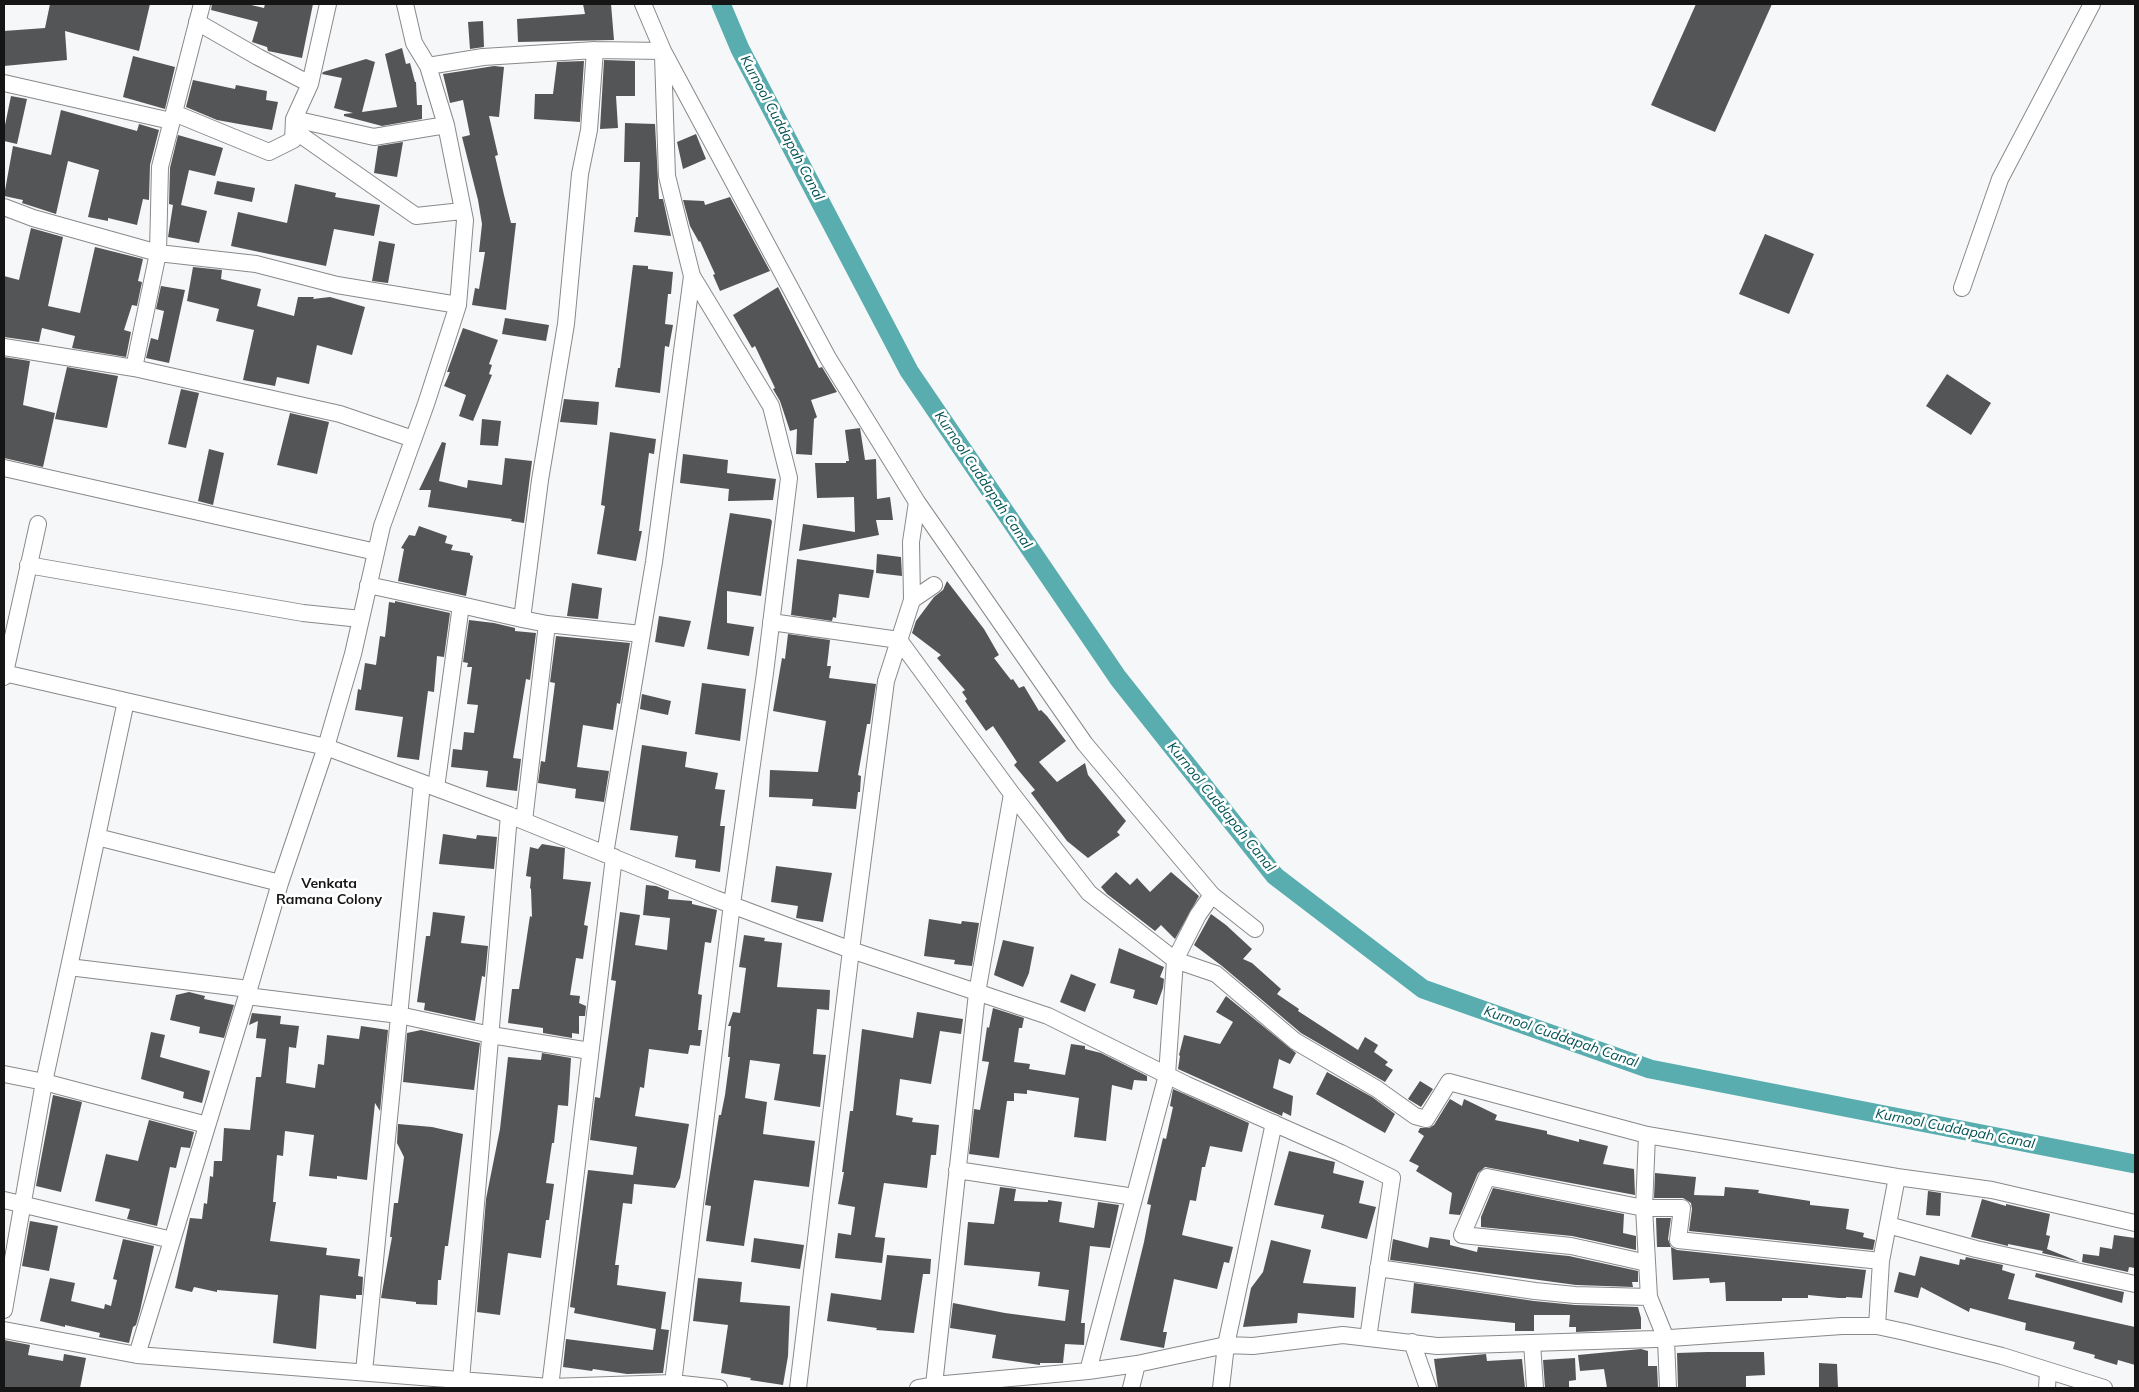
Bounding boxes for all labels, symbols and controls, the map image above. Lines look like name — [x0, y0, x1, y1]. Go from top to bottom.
water label: Kurnool Cuddapah Canal — [737, 52, 827, 204]
water label: Kurnool Cuddapah Canal — [931, 408, 1035, 552]
water label: Kurnool Cuddapah Canal — [1163, 739, 1279, 875]
district label: Venkata Ramana Colony — [276, 876, 382, 909]
water label: Kurnool Cuddapah Canal — [1482, 1003, 1640, 1071]
water label: Kurnool Cuddapah Canal — [1874, 1105, 2036, 1153]

